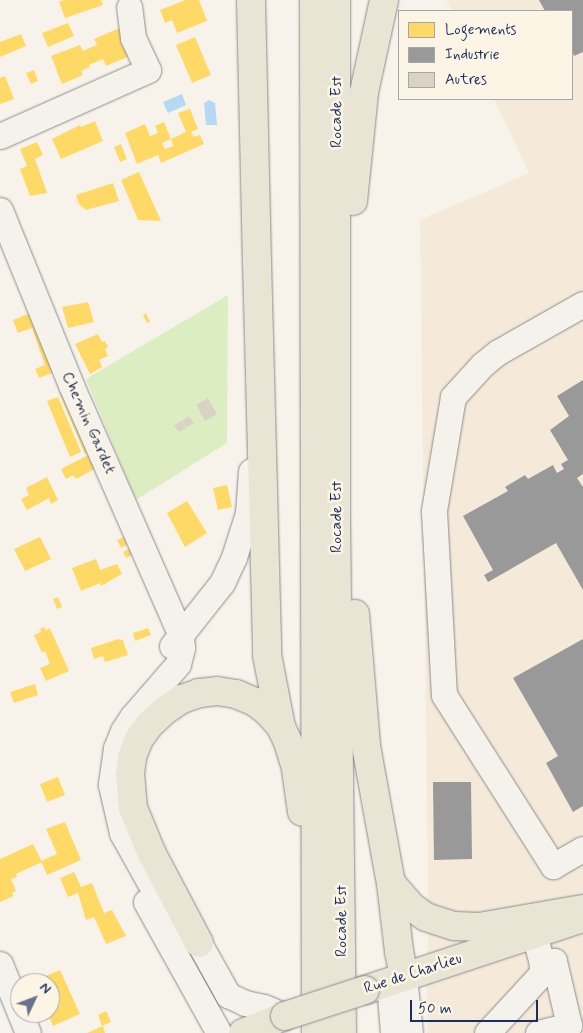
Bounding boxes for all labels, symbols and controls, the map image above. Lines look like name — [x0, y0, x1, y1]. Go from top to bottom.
legend — [398, 10, 573, 100]
text: Logements — [445, 20, 517, 40]
text: Industrie — [445, 45, 500, 65]
text: Autres — [445, 70, 487, 90]
street label: Rocade Est — [327, 76, 347, 148]
street label: Chemin Gardet — [57, 369, 119, 477]
street label: Rocade Est — [327, 481, 347, 553]
street label: Rocade Est — [332, 885, 352, 957]
street label: Rue de Charlieu — [360, 949, 466, 999]
north arrow — [10, 973, 60, 1023]
text: N — [35, 979, 55, 998]
scale bar — [413, 990, 540, 1022]
text: 50 m — [418, 999, 452, 1019]

